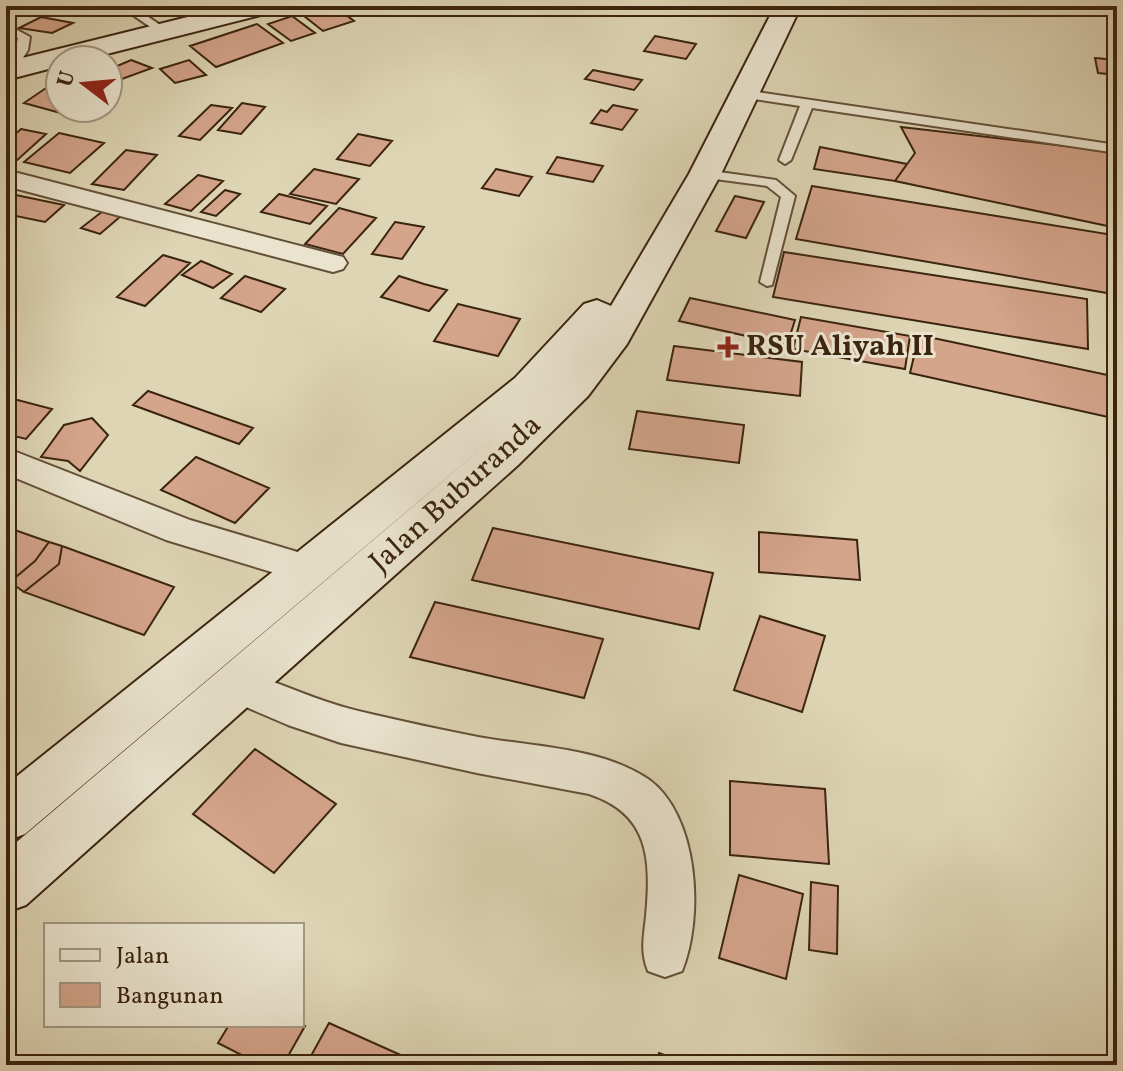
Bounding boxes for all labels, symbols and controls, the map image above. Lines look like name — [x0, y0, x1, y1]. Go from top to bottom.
north arrow — [44, 44, 124, 124]
text: U — [50, 68, 84, 91]
place label: RSU Aliyah II — [746, 326, 934, 368]
marker: RSU Aliyah II — [717, 336, 739, 358]
street label: Jalan Buburanda — [361, 405, 551, 583]
legend — [44, 923, 304, 1027]
text: Jalan — [116, 940, 169, 974]
text: Bangunan — [116, 980, 224, 1014]

